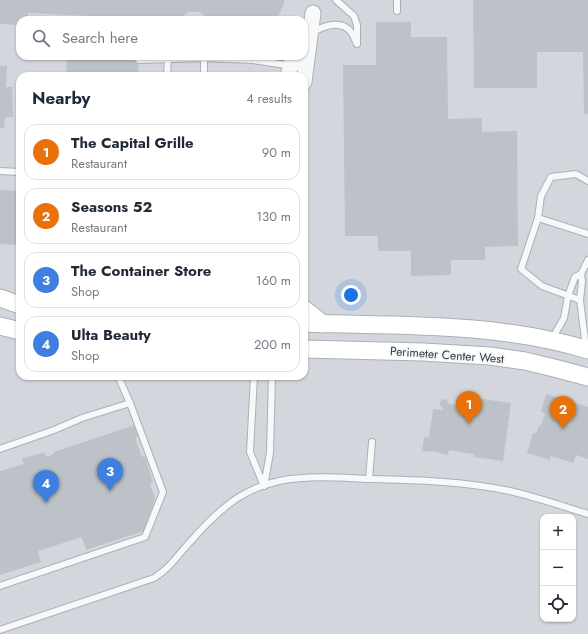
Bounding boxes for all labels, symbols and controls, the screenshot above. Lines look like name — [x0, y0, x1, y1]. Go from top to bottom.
search box — [16, 16, 308, 60]
icon: search — [30, 27, 52, 49]
text: Search here — [62, 27, 138, 49]
text: Nearby — [32, 86, 90, 110]
text: 4 results — [246, 89, 292, 108]
text: The Capital Grille — [71, 132, 194, 154]
text: 1 — [43, 143, 49, 162]
text: 90 m — [262, 143, 291, 162]
text: Restaurant — [71, 154, 127, 173]
text: Seasons 52 — [71, 196, 152, 218]
text: 2 — [42, 207, 50, 226]
text: 130 m — [256, 207, 291, 226]
text: Restaurant — [71, 218, 127, 237]
text: The Container Store — [71, 260, 211, 282]
text: 3 — [42, 271, 50, 290]
text: 160 m — [256, 271, 291, 290]
text: Shop — [71, 282, 99, 301]
your location — [341, 285, 361, 305]
text: Ulta Beauty — [71, 324, 151, 346]
text: 4 — [41, 335, 51, 354]
text: 200 m — [254, 335, 291, 354]
street label: Perimeter Center West — [389, 342, 505, 368]
text: Shop — [71, 346, 99, 365]
pin: 1 — [456, 391, 482, 424]
pin: 2 — [550, 396, 576, 429]
pin: 3 — [97, 458, 123, 491]
pin: 4 — [33, 470, 59, 503]
map controls — [540, 514, 576, 622]
button: + — [540, 514, 576, 550]
button: − — [540, 550, 576, 586]
button: locate — [540, 586, 576, 622]

